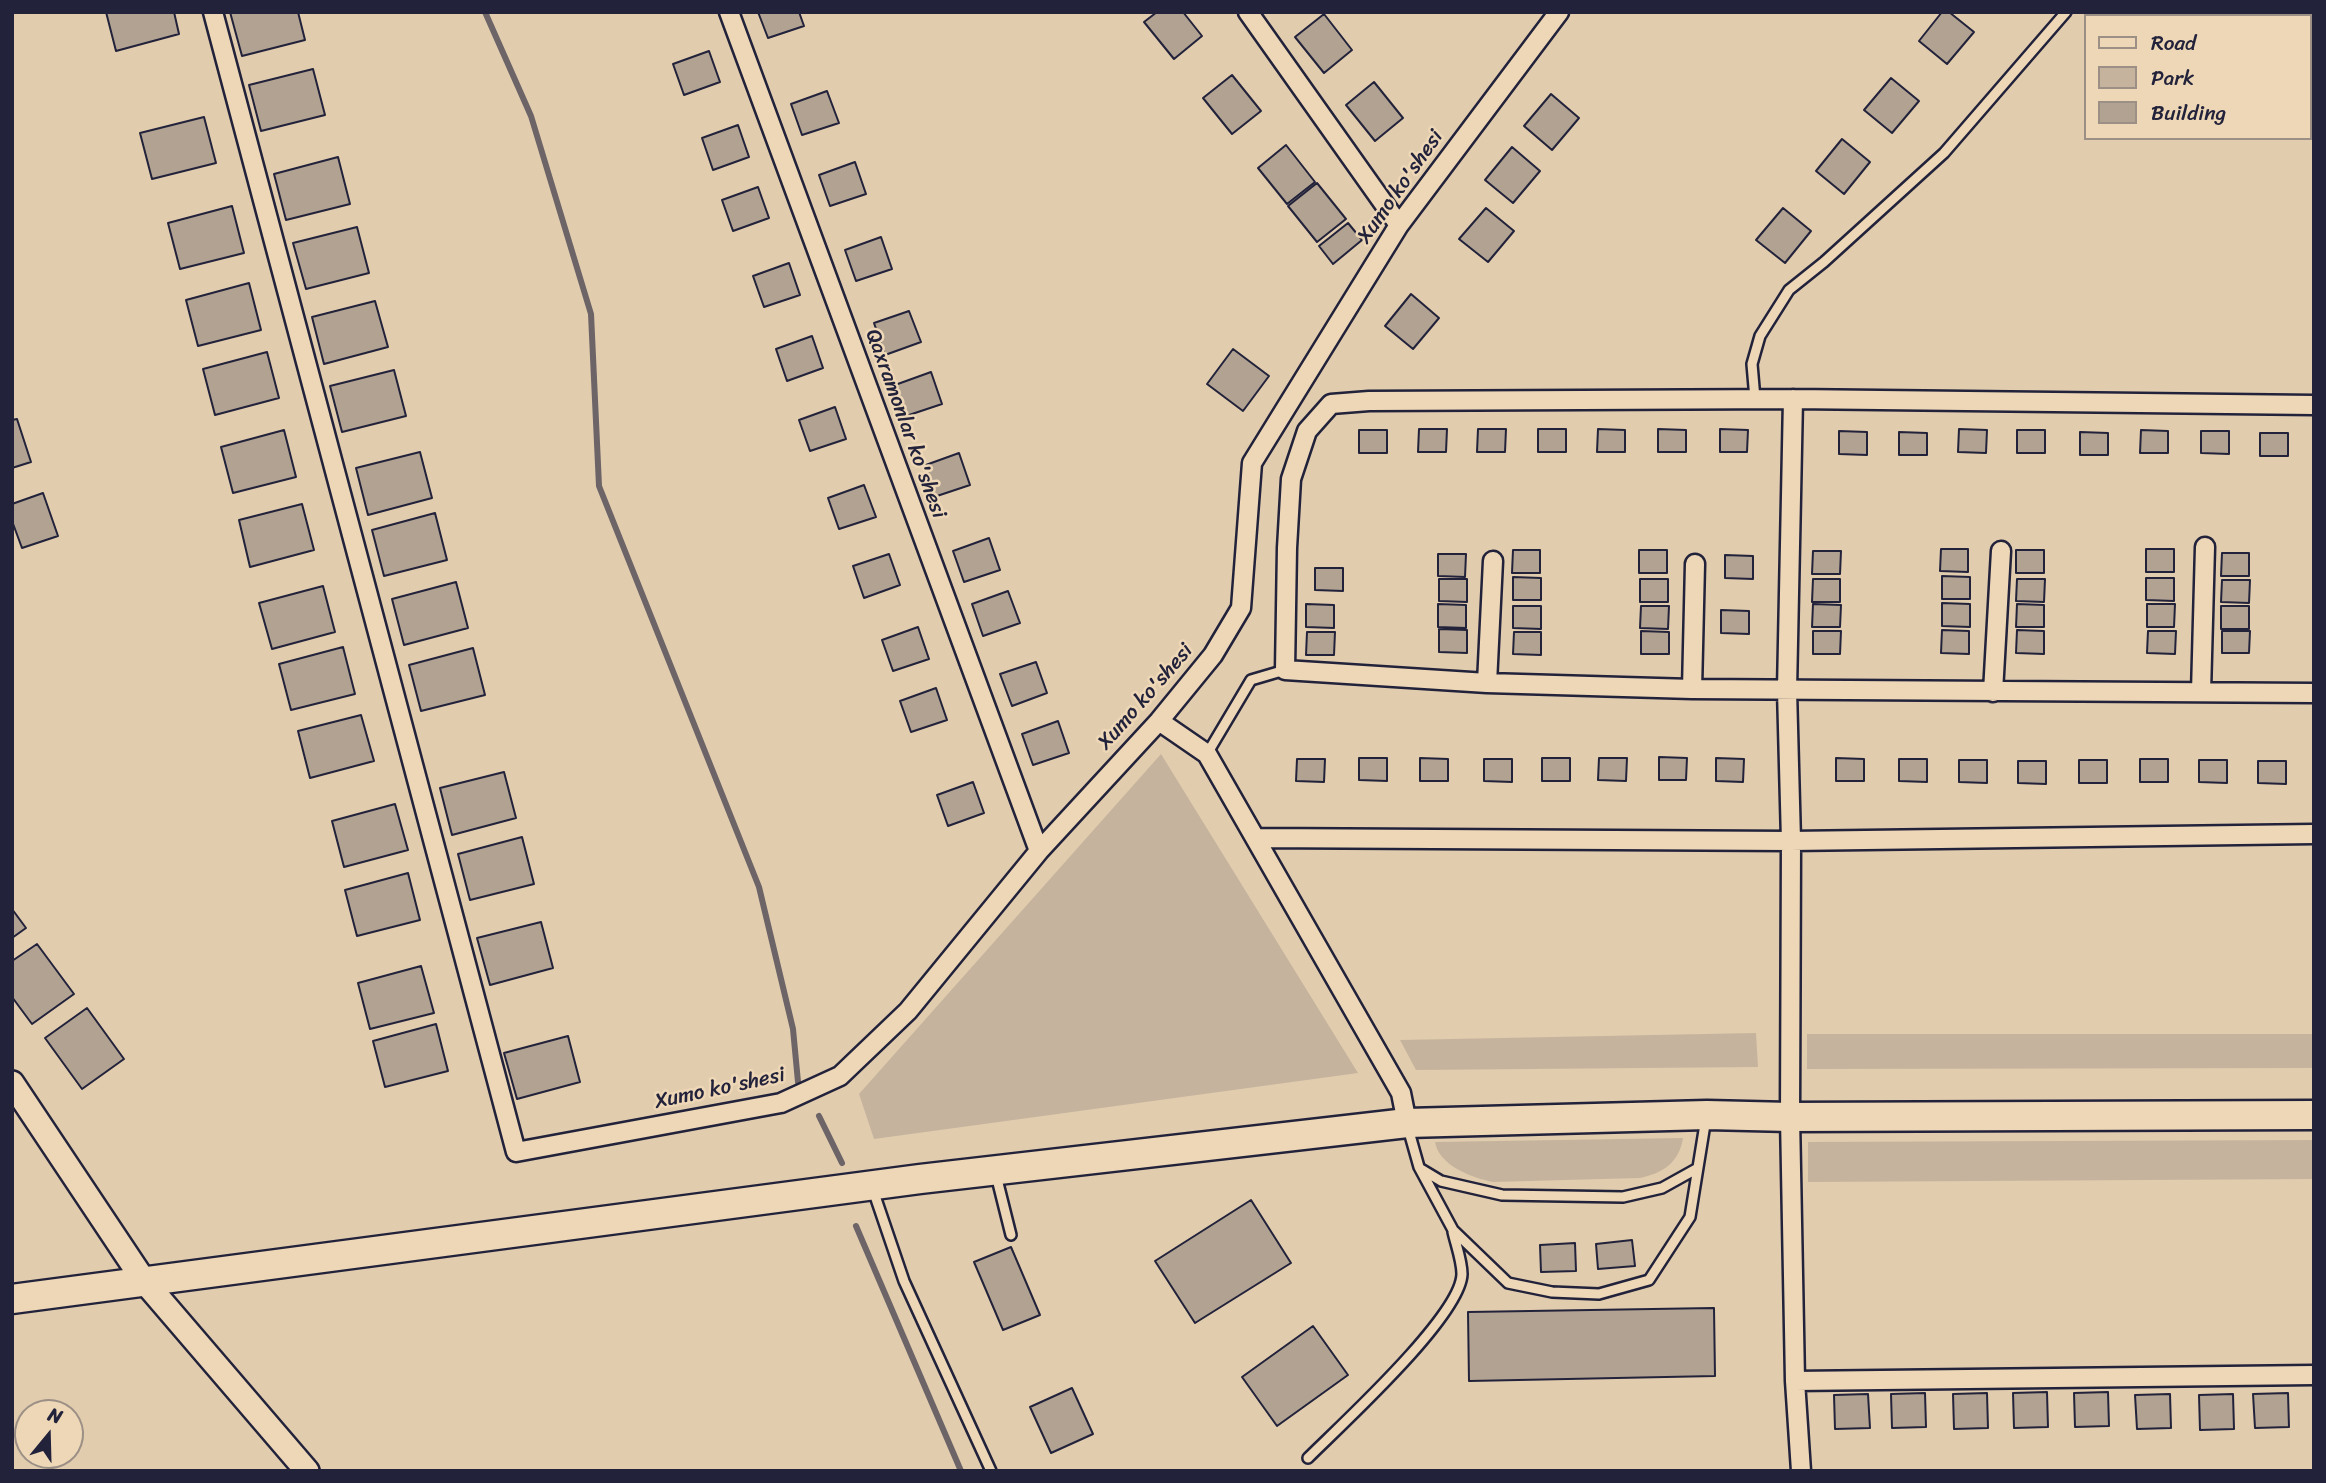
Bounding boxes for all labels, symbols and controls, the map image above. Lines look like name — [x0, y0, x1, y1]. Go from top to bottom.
legend — [2084, 14, 2312, 140]
text: Road — [2151, 24, 2196, 62]
text: Park — [2151, 59, 2194, 97]
text: Building — [2151, 94, 2226, 132]
street label: Xumo ko'shesi — [1353, 126, 1449, 248]
street label: Qaxramonlar ko'shesi — [859, 326, 951, 522]
street label: Xumo ko'shesi — [1093, 639, 1199, 755]
street label: Xumo ko'shesi — [653, 1063, 787, 1115]
text: N — [44, 1398, 67, 1433]
north arrow — [14, 1399, 84, 1469]

